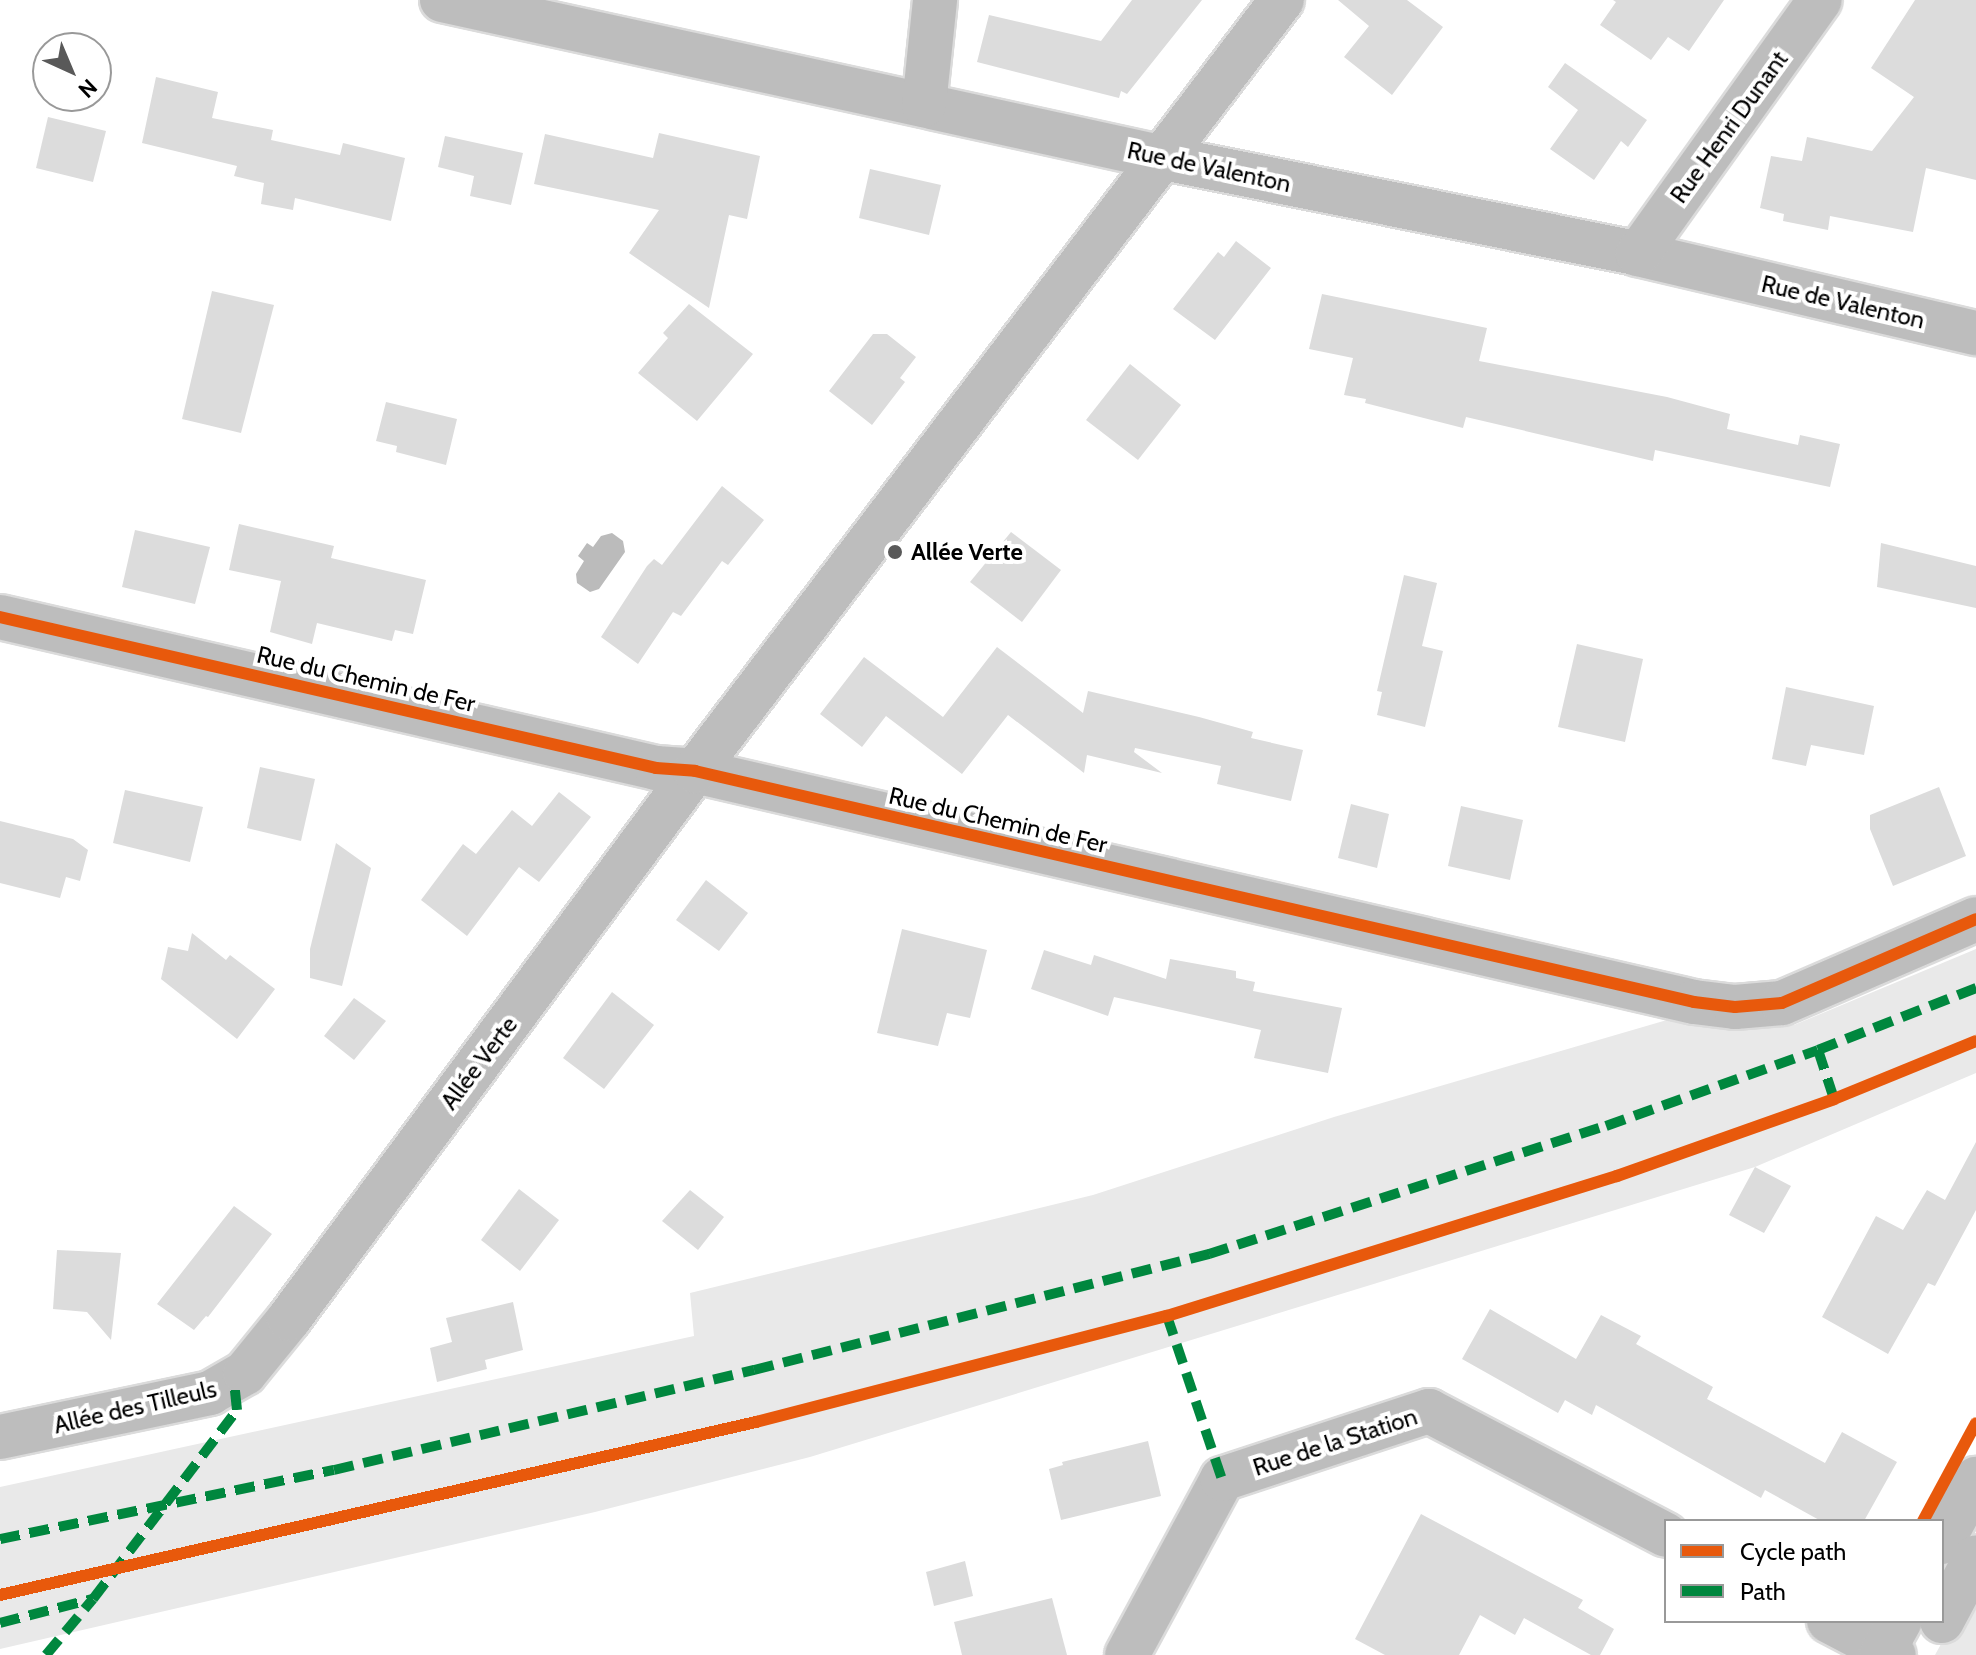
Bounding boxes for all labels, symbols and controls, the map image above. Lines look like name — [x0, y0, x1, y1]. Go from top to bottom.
north arrow — [32, 32, 112, 112]
street label: Rue Henri Dunant — [1664, 45, 1794, 209]
text: N — [73, 73, 103, 103]
street label: Rue de Valenton — [1125, 136, 1293, 198]
street label: Rue de Valenton — [1759, 269, 1927, 335]
place label: Allée Verte — [911, 538, 1023, 566]
marker: Allée Verte — [886, 543, 904, 561]
street label: Rue du Chemin de Fer — [254, 640, 478, 718]
street label: Rue du Chemin de Fer — [886, 781, 1110, 859]
street label: Allée Verte — [435, 1011, 523, 1115]
street label: Allée des Tilleuls — [51, 1374, 219, 1440]
street label: Rue de la Station — [1249, 1402, 1421, 1482]
legend — [1664, 1519, 1944, 1623]
text: Cycle path — [1740, 1537, 1846, 1566]
text: Path — [1740, 1577, 1786, 1606]

